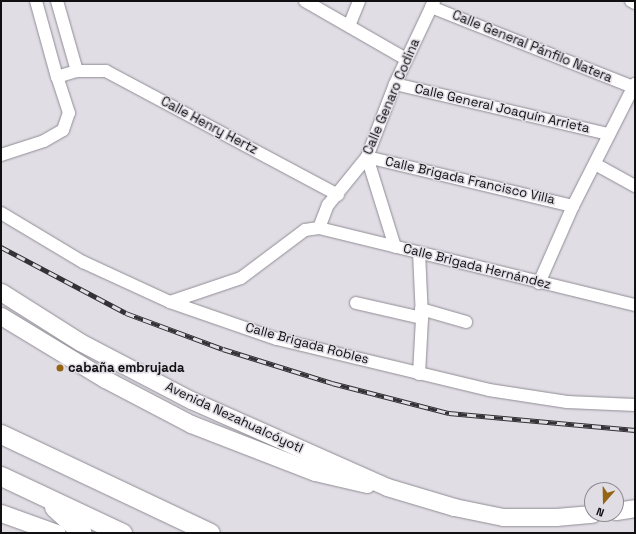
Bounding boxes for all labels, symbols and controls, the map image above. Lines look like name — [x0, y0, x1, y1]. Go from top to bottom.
street label: Calle General Pánfilo Natera — [450, 8, 614, 86]
street label: Calle Genaro Codina — [361, 37, 423, 157]
street label: Calle General Joaquín Arrieta — [413, 81, 591, 137]
street label: Calle Henry Hertz — [158, 94, 260, 158]
street label: Calle Brigada Francisco Villa — [384, 154, 556, 208]
street label: Calle Brigada Hernández — [401, 241, 553, 293]
street label: Calle Brigada Robles — [244, 320, 370, 368]
place label: cabaña embrujada — [68, 360, 184, 376]
marker: cabaña embrujada — [55, 363, 65, 373]
street label: Avenida Nezahualcóyotl — [163, 379, 305, 457]
north arrow — [584, 482, 624, 522]
text: N — [594, 504, 606, 520]

